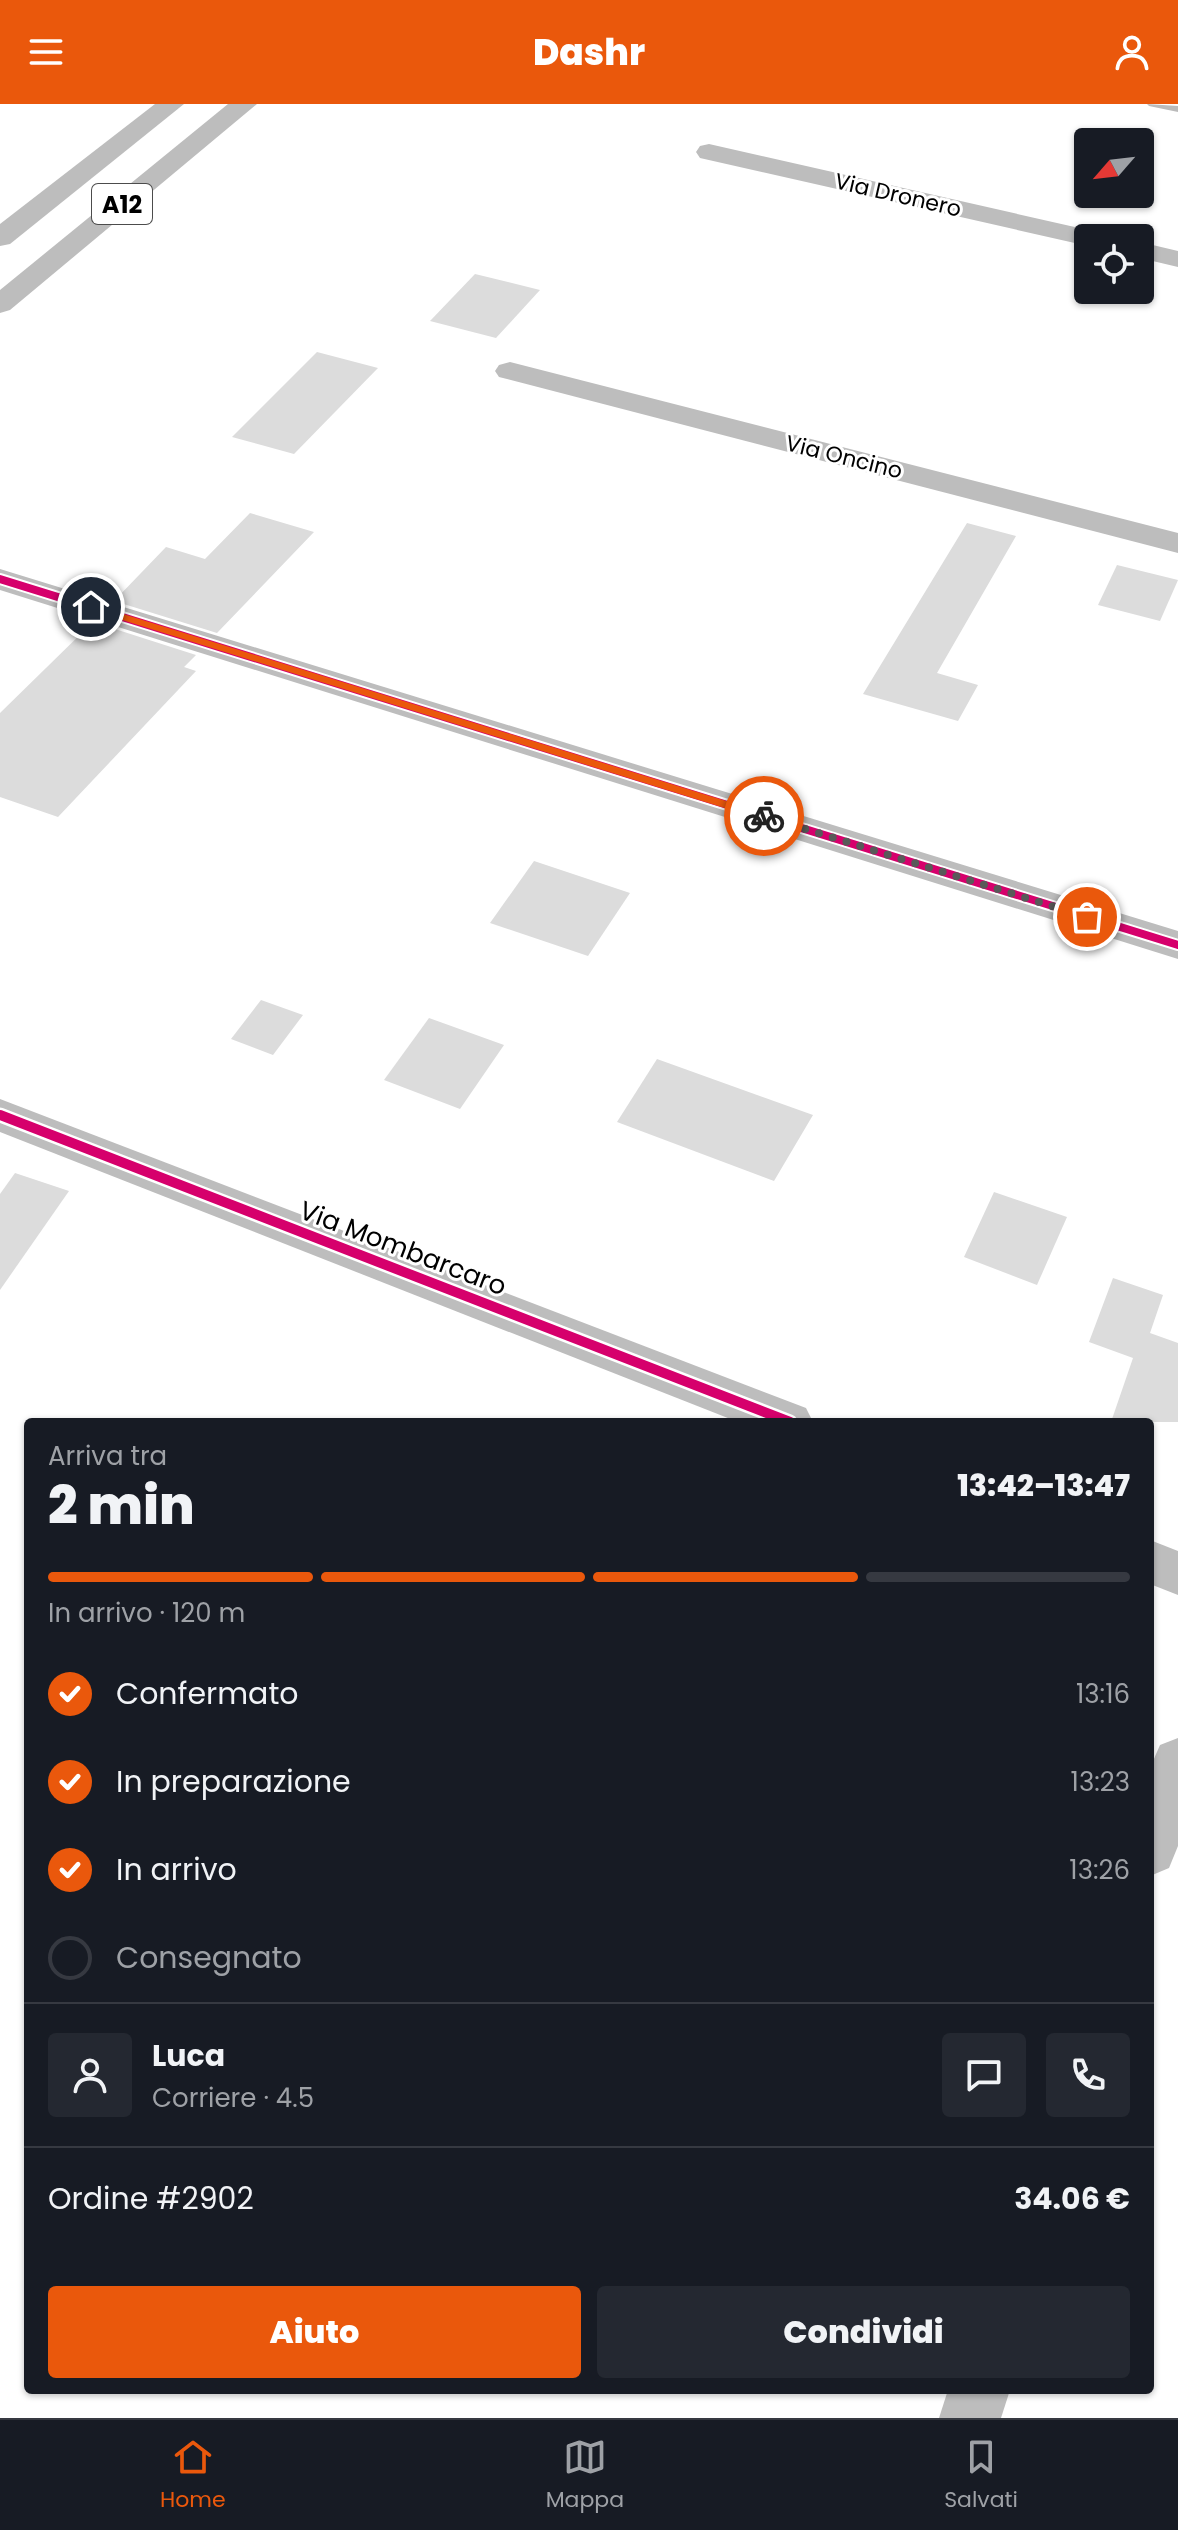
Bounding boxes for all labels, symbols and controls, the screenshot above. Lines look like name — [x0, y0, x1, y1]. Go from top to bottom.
text: Dashr — [533, 27, 645, 78]
icon: menu — [24, 30, 68, 74]
icon: person — [1110, 30, 1154, 74]
north arrow — [1074, 128, 1154, 208]
map controls — [1074, 128, 1154, 304]
street label: Via Dronero — [832, 165, 964, 225]
road number: A12 — [92, 184, 152, 224]
button: locate — [1074, 224, 1154, 304]
street label: Via Oncino — [782, 428, 906, 486]
pin — [57, 573, 125, 641]
icon: home — [69, 585, 113, 629]
courier — [724, 776, 804, 856]
icon: bike — [742, 794, 786, 838]
pin — [1053, 883, 1121, 951]
icon: bag — [1065, 895, 1109, 939]
street label: Via Mombarcaro — [294, 1192, 512, 1304]
text: Arriva tra — [48, 1438, 167, 1474]
text: 13:42–13:47 — [957, 1464, 1130, 1507]
text: 2 min — [48, 1469, 195, 1542]
text: In arrivo · 120 m — [48, 1595, 245, 1631]
icon: check — [48, 1672, 92, 1716]
text: Confermato — [116, 1672, 299, 1715]
text: 13:16 — [1076, 1676, 1130, 1712]
icon: check — [48, 1760, 92, 1804]
text: In preparazione — [116, 1760, 351, 1803]
text: 13:23 — [1071, 1764, 1130, 1800]
icon: check — [48, 1848, 92, 1892]
text: In arrivo — [116, 1848, 237, 1891]
text: 13:26 — [1069, 1852, 1130, 1888]
text: Consegnato — [116, 1936, 302, 1979]
button: person — [48, 2033, 132, 2117]
button: chat — [942, 2033, 1026, 2117]
button: phone — [1046, 2033, 1130, 2117]
text: Luca — [152, 2034, 225, 2077]
text: Corriere · 4.5 — [152, 2080, 314, 2116]
text: Ordine #2902 — [48, 2177, 254, 2220]
text: 34.06 € — [1014, 2177, 1130, 2220]
button: Aiuto — [48, 2286, 581, 2378]
button: Condividi — [597, 2286, 1130, 2378]
tab: Home — [160, 2435, 226, 2516]
tab: Mappa — [546, 2435, 624, 2516]
tab: Salvati — [944, 2435, 1018, 2516]

